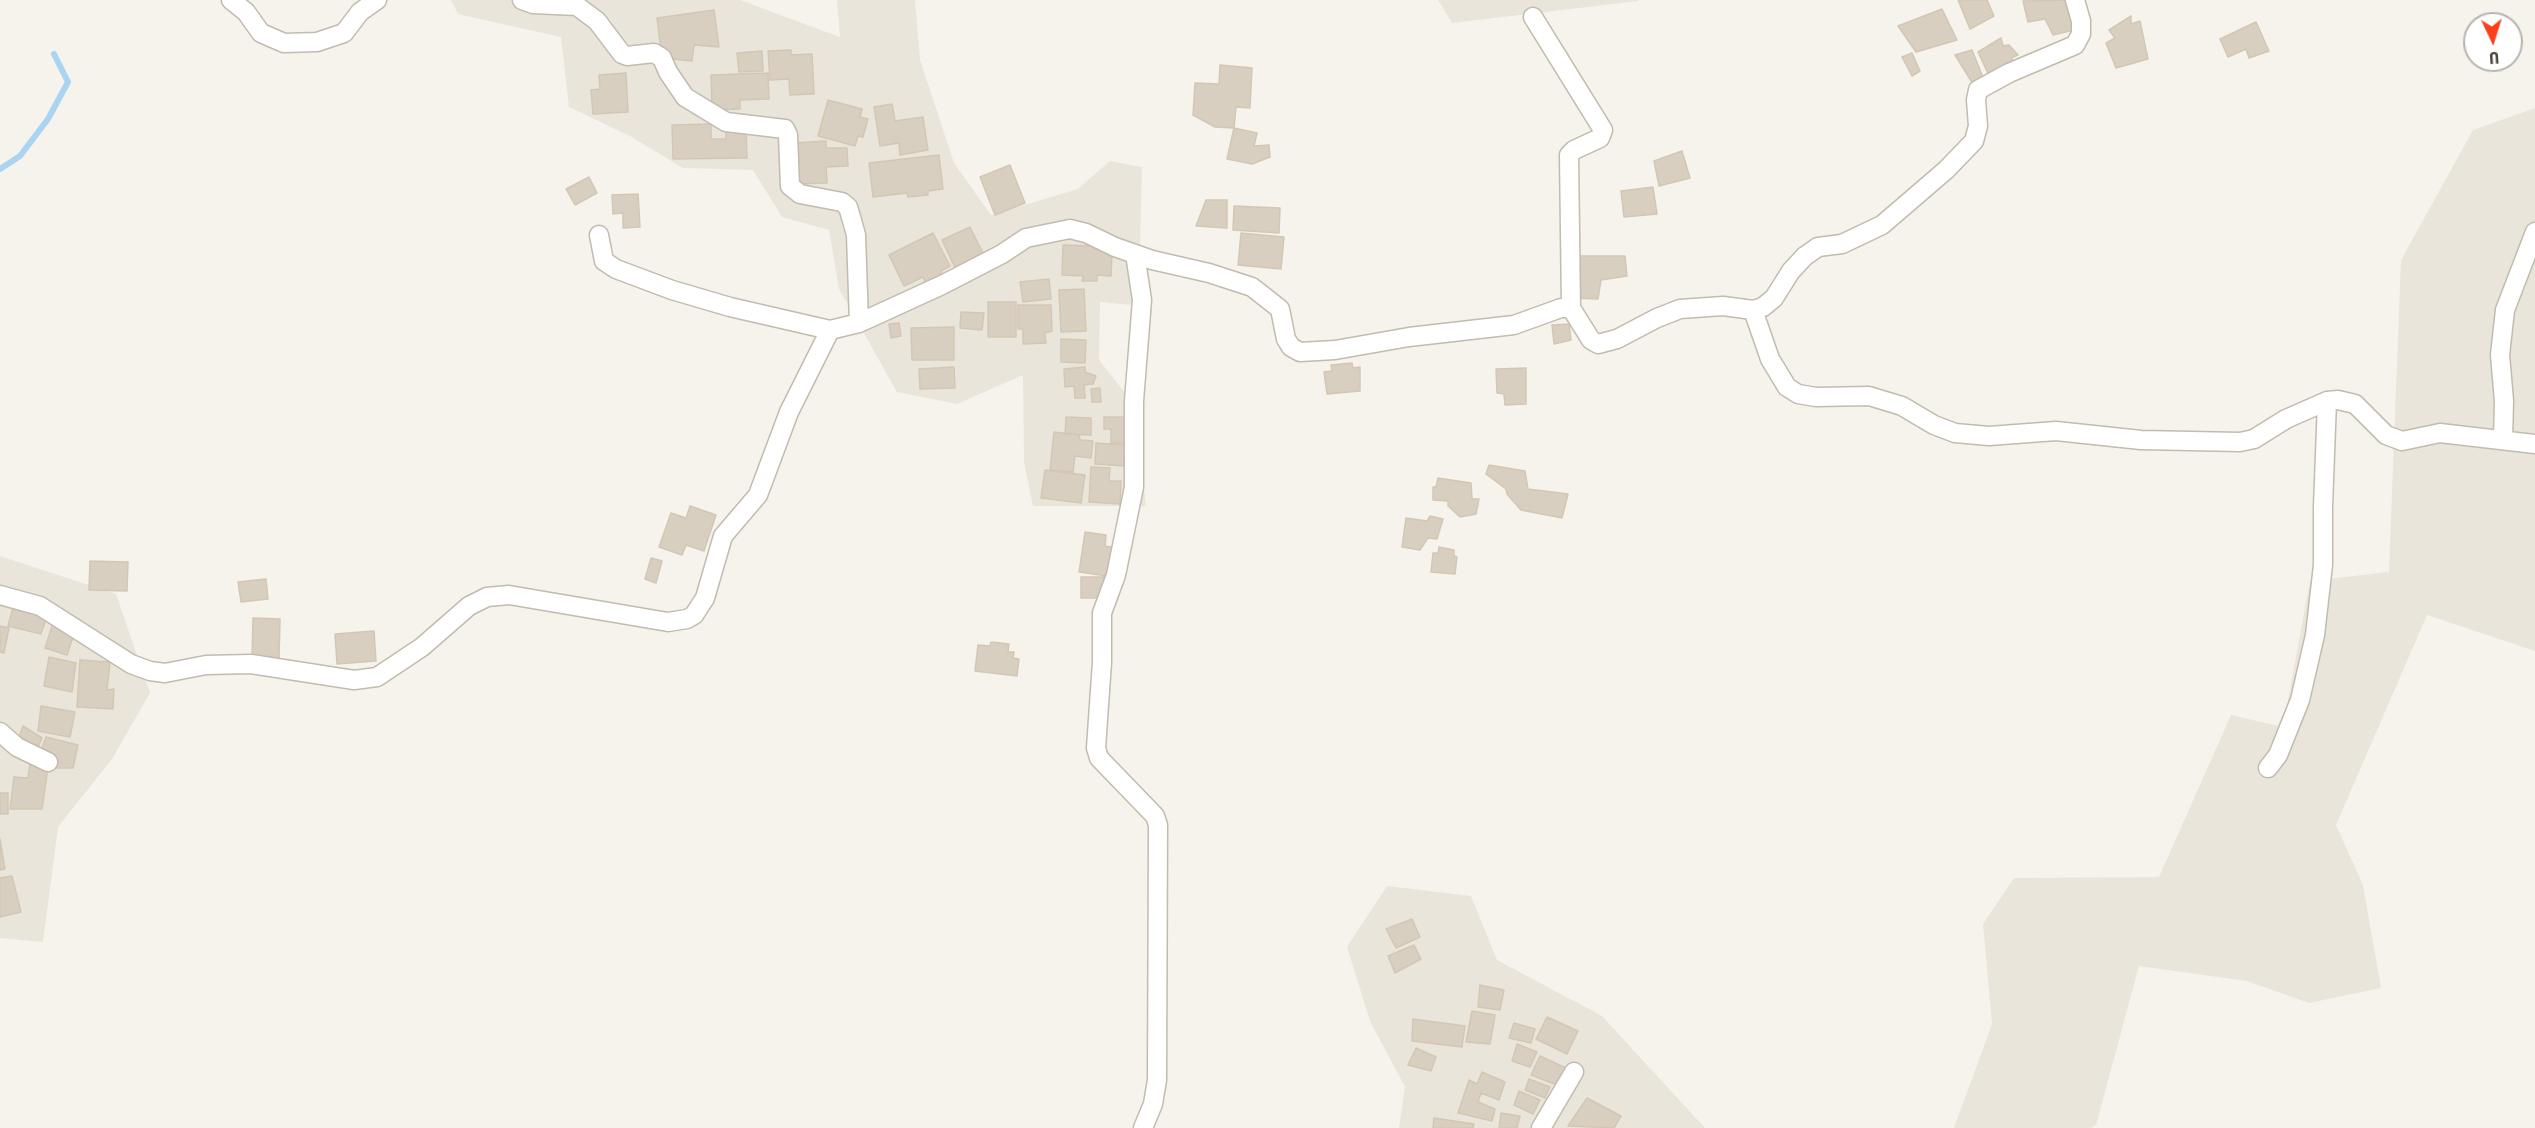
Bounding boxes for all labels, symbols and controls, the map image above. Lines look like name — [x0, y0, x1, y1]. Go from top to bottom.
north arrow — [2463, 12, 2523, 72]
text: U — [2489, 49, 2499, 67]

